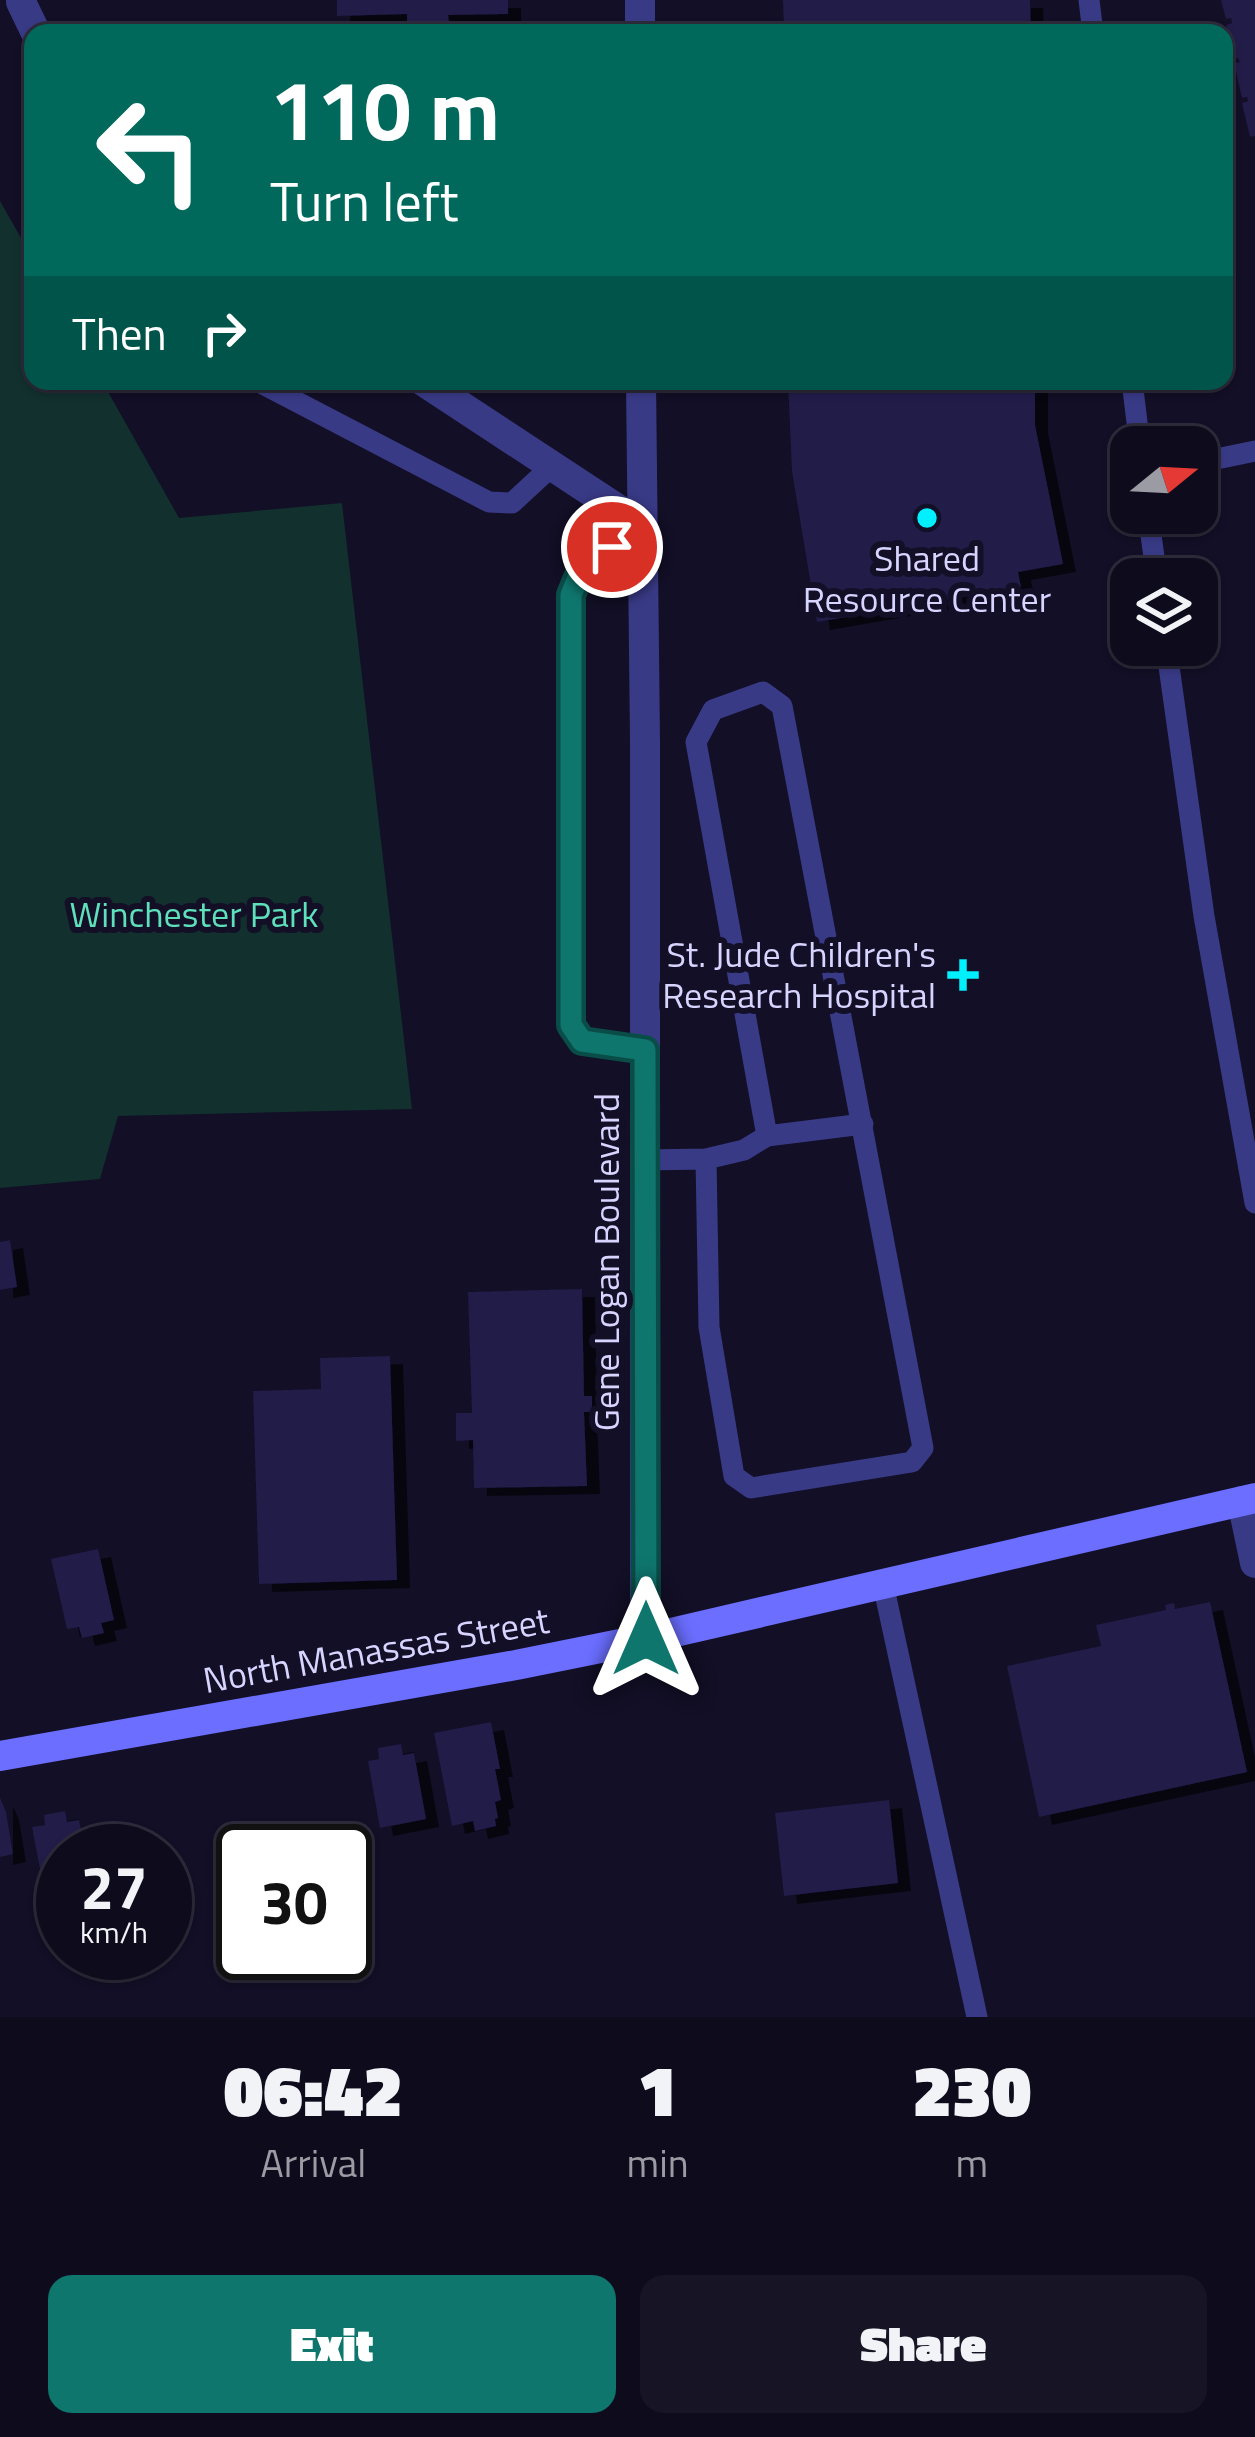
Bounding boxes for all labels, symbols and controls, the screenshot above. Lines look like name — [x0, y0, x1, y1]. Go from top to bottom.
text: 110 m — [270, 45, 500, 173]
icon: left — [72, 72, 228, 228]
text: Turn left — [270, 160, 459, 242]
text: Then — [72, 299, 167, 367]
icon: right — [191, 300, 257, 366]
north arrow — [1110, 426, 1218, 534]
map controls — [1110, 426, 1218, 666]
pin — [561, 496, 663, 598]
marker: Shared Resource Center — [914, 505, 940, 531]
icon: arrive — [579, 514, 645, 580]
place label: Shared Resource Center — [803, 530, 1051, 626]
button: layers — [1110, 558, 1218, 666]
park label: Winchester Park — [69, 886, 319, 941]
place label: St. Jude Children's Research Hospital — [662, 926, 936, 1022]
marker: St. Jude Children's Research Hospital — [947, 959, 979, 991]
street label: Gene Logan Boulevard — [578, 1093, 633, 1431]
position arrow — [583, 1576, 709, 1702]
street label: North Manassas Street — [199, 1592, 553, 1707]
speed limit sign: 30 — [216, 1824, 372, 1980]
text: 27 — [80, 1841, 148, 1932]
text: km/h — [80, 1909, 148, 1955]
text: 06:42 — [224, 2034, 403, 2144]
text: 1 — [638, 2034, 677, 2144]
text: 230 — [912, 2034, 1031, 2144]
text: Arrival — [260, 2133, 366, 2192]
text: min — [627, 2133, 689, 2192]
text: m — [956, 2133, 988, 2192]
button: Exit — [48, 2275, 616, 2413]
button: Share — [640, 2275, 1207, 2413]

